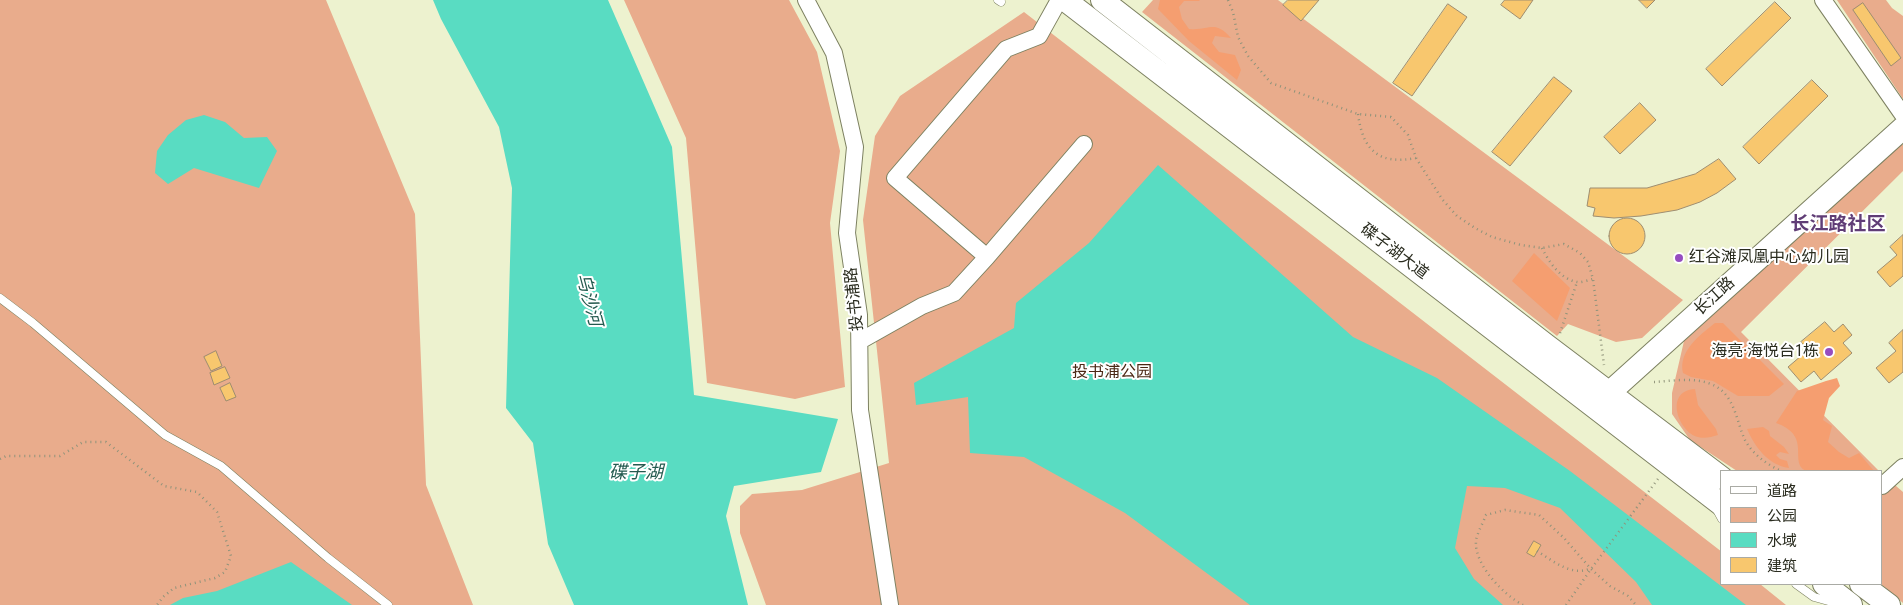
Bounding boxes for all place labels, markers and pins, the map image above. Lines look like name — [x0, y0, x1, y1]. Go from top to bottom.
place label: 红谷滩凤凰中心幼儿园 — [1689, 248, 1849, 268]
marker: 红谷滩凤凰中心幼儿园 — [1673, 252, 1685, 264]
place label: 海亮·海悦台1栋 — [1711, 342, 1819, 362]
marker: 海亮·海悦台1栋 — [1823, 346, 1835, 358]

